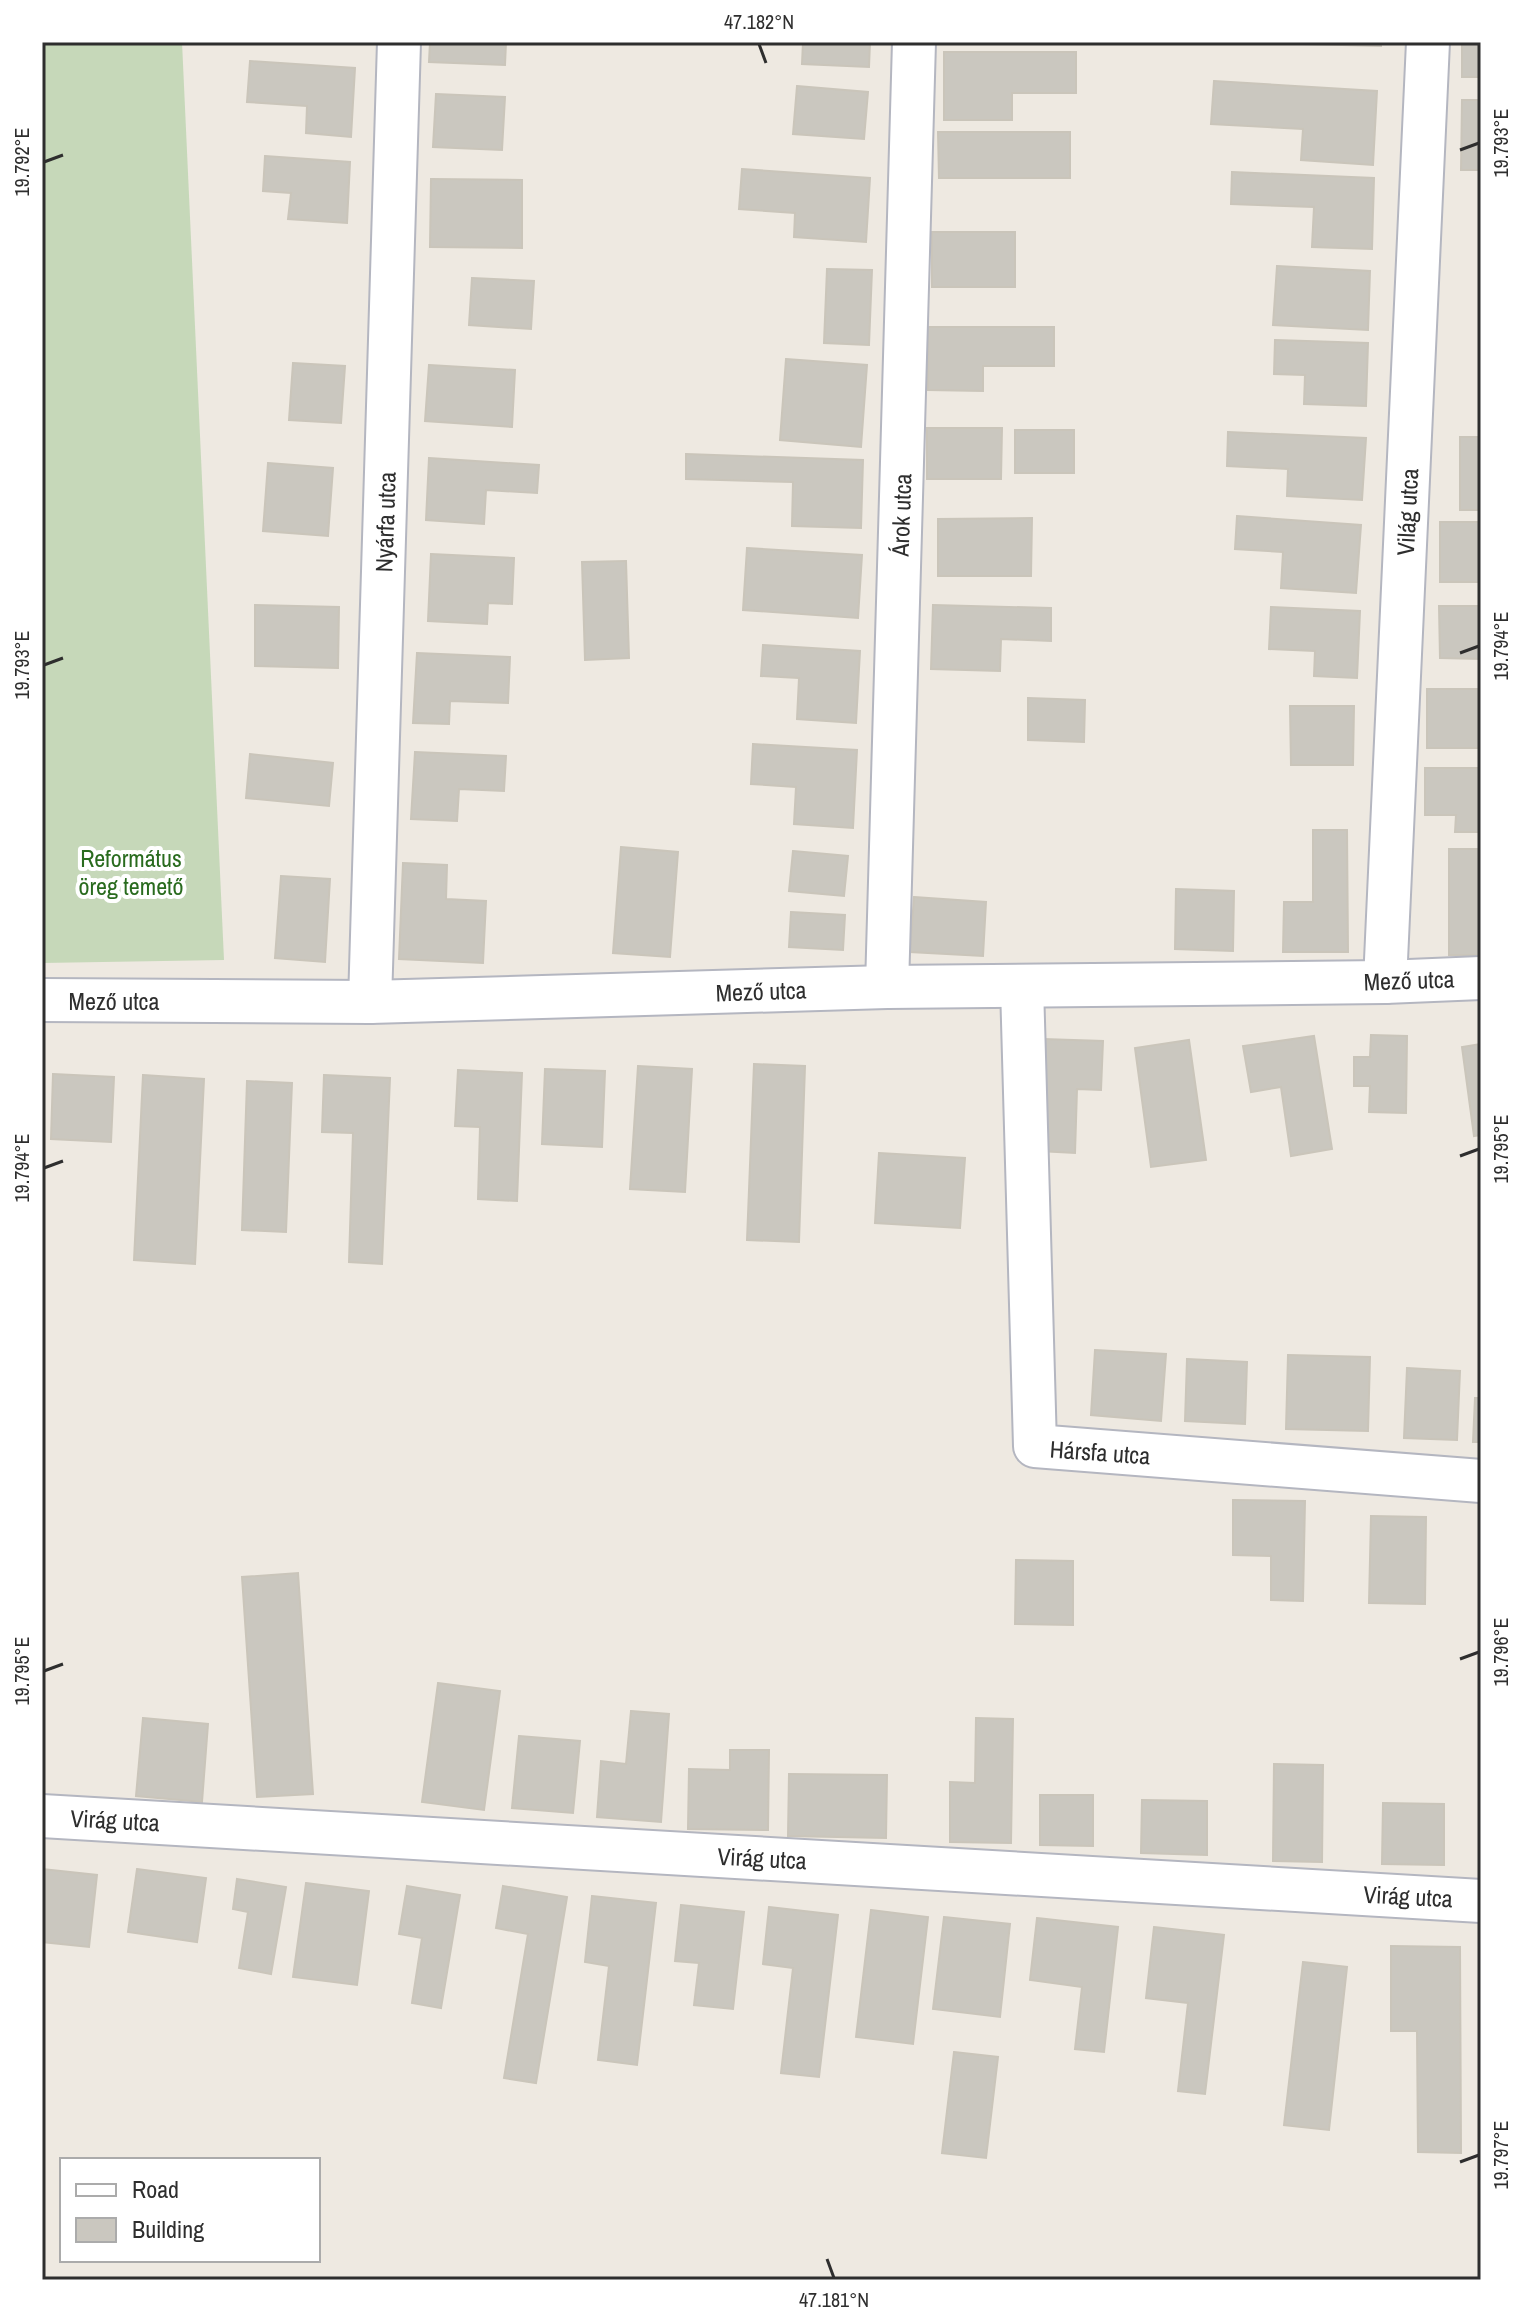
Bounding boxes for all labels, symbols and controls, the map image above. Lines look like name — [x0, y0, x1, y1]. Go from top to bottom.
text: 47.182°N — [724, 8, 794, 35]
text: 19.793°E — [1487, 108, 1514, 178]
text: 19.792°E — [8, 127, 35, 197]
street label: Világ utca — [1389, 468, 1425, 556]
street label: Nyárfa utca — [367, 471, 403, 573]
street label: Árok utca — [884, 473, 918, 558]
text: 19.794°E — [1487, 611, 1514, 681]
text: 19.793°E — [8, 630, 35, 700]
park label: Református öreg temető — [78, 842, 184, 902]
street label: Mező utca — [1363, 962, 1455, 998]
street label: Mező utca — [715, 973, 807, 1009]
street label: Mező utca — [69, 985, 159, 1017]
text: 19.795°E — [1487, 1114, 1514, 1184]
text: 19.794°E — [8, 1133, 35, 1203]
street label: Hársfa utca — [1049, 1433, 1151, 1471]
text: 19.796°E — [1487, 1617, 1514, 1687]
text: 19.795°E — [8, 1636, 35, 1706]
street label: Virág utca — [70, 1802, 161, 1838]
street label: Virág utca — [717, 1840, 808, 1876]
street label: Virág utca — [1363, 1878, 1454, 1914]
text: 19.797°E — [1487, 2120, 1514, 2190]
legend — [60, 2158, 320, 2262]
text: Road — [132, 2173, 179, 2205]
text: Building — [132, 2213, 204, 2245]
text: 47.181°N — [799, 2286, 869, 2313]

